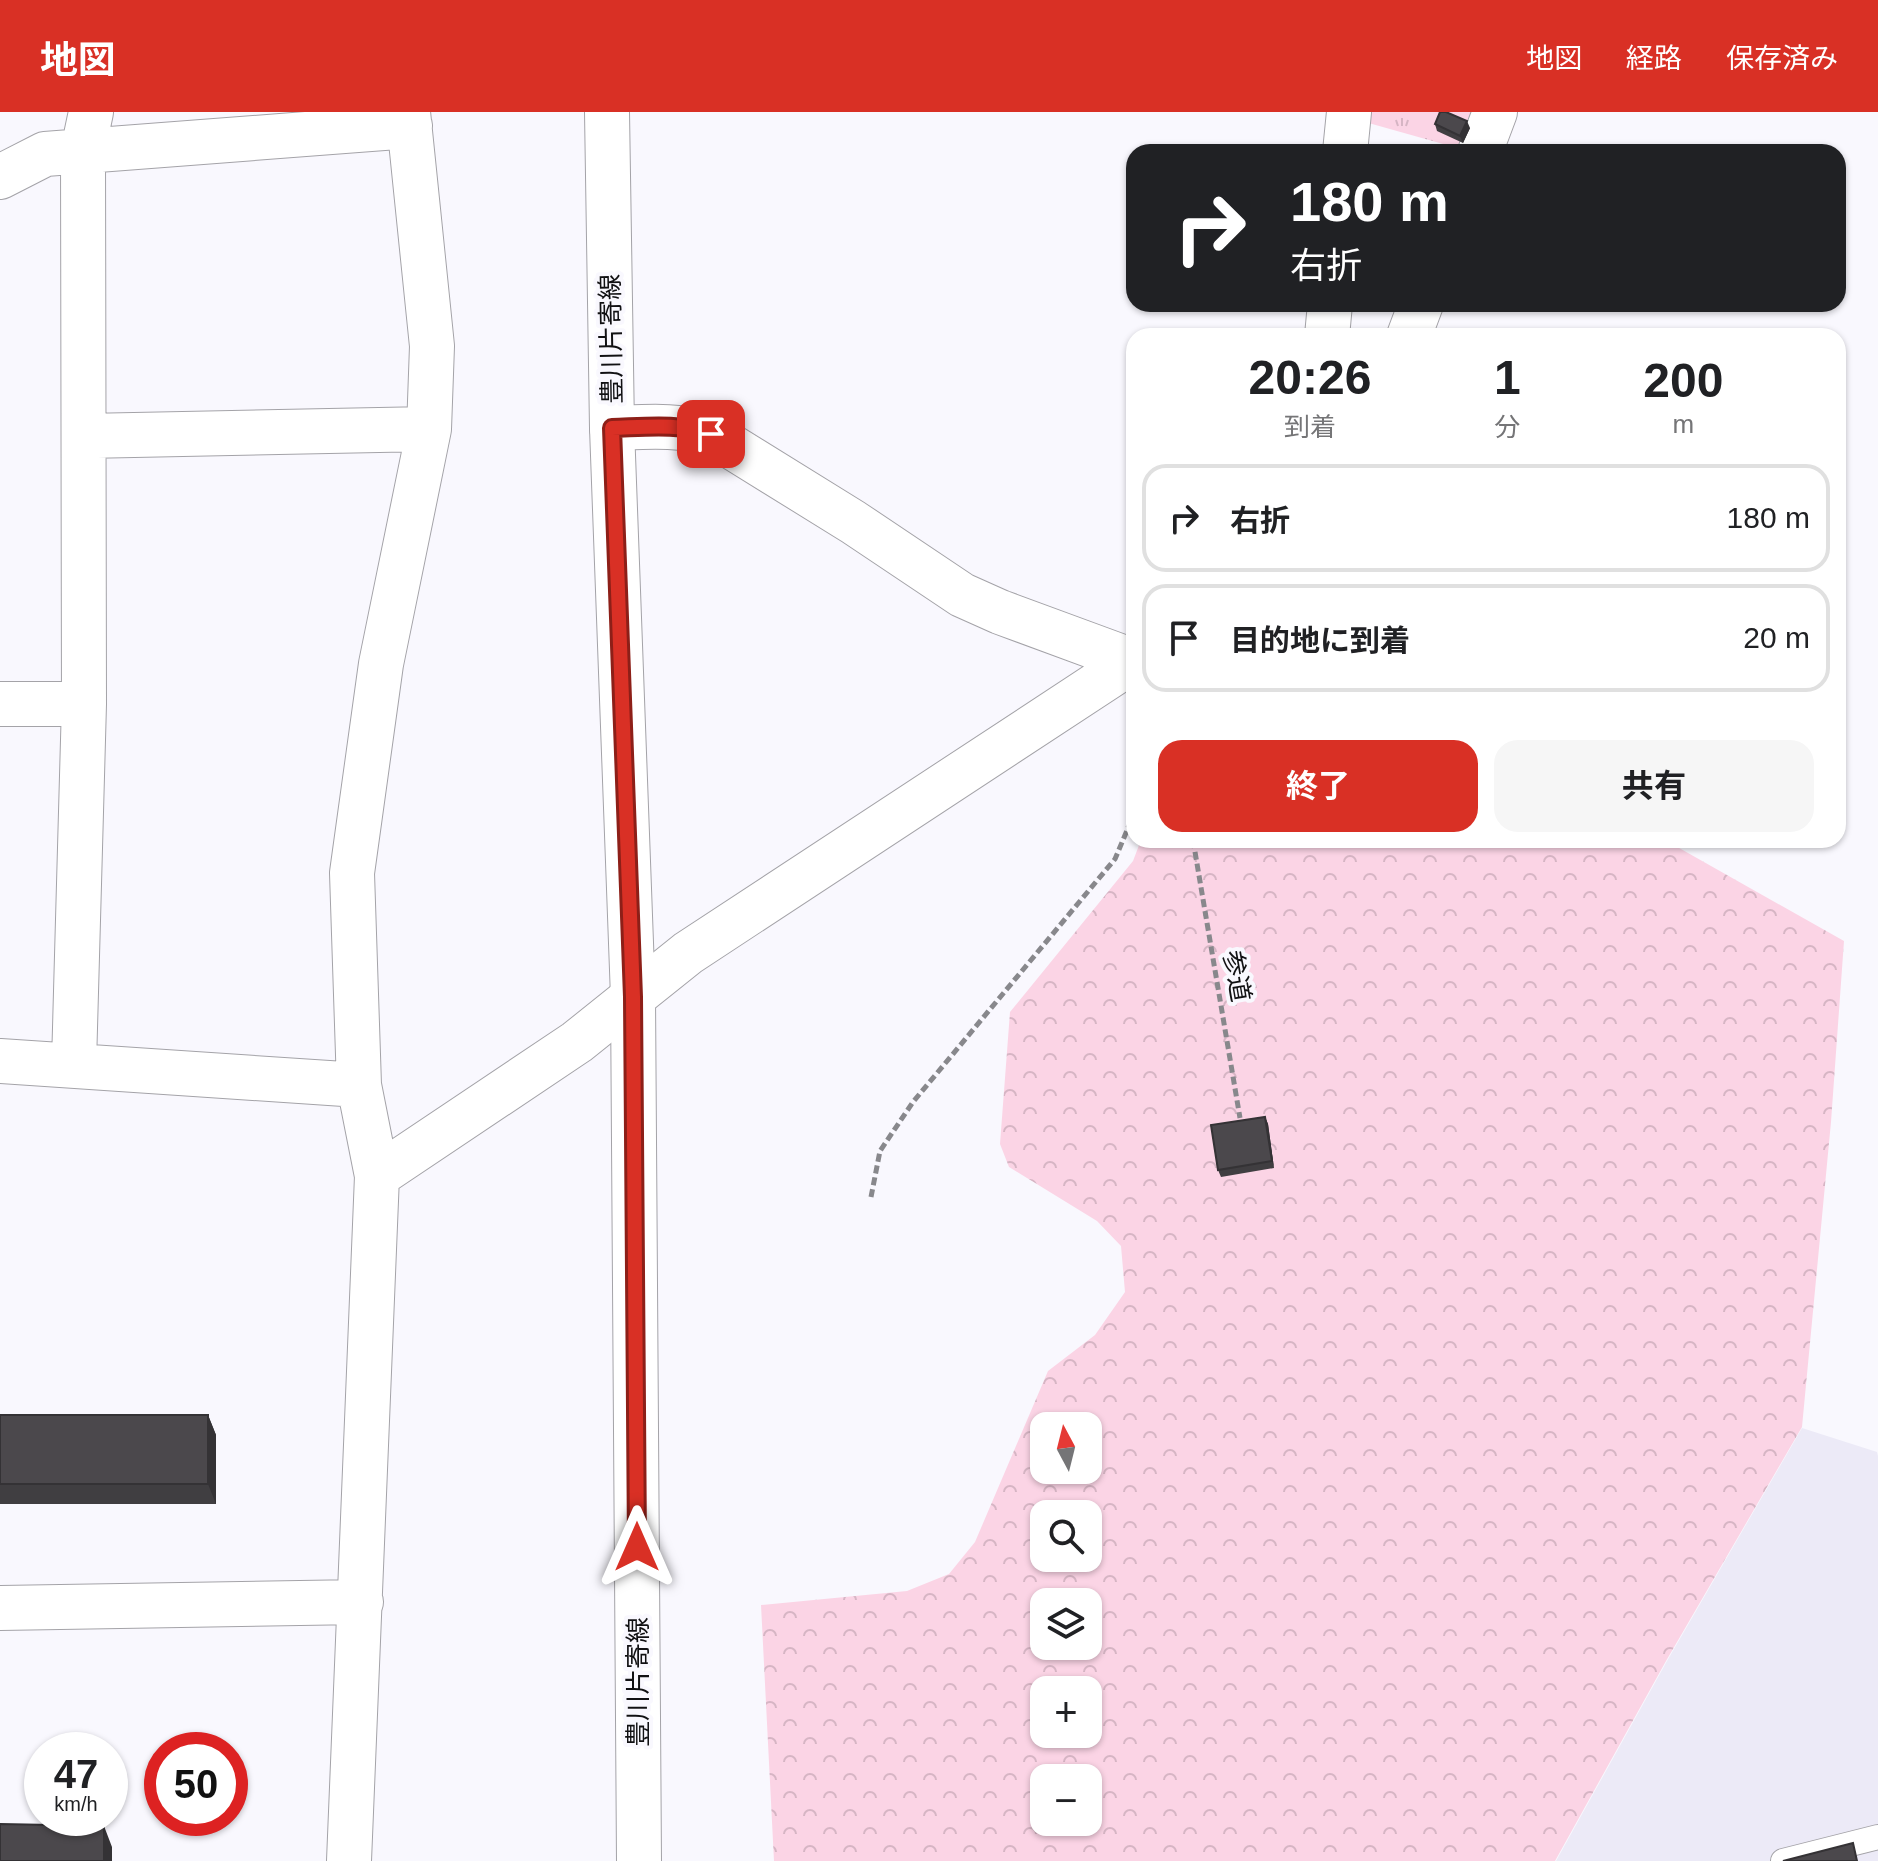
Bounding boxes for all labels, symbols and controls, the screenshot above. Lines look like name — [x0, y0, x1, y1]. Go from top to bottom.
text: 地図 — [40, 39, 116, 81]
text: 地図 — [1526, 43, 1582, 74]
text: 経路 — [1626, 43, 1682, 74]
text: 保存済み — [1726, 43, 1838, 74]
text: 180 m — [1290, 170, 1449, 233]
icon: right — [1158, 176, 1262, 280]
text: 右折 — [1290, 245, 1362, 286]
street label: 豊川片寄線 — [595, 274, 627, 404]
text: 20:26 — [1249, 351, 1371, 404]
text: 1 — [1494, 351, 1521, 404]
text: 200 — [1643, 354, 1723, 407]
pin — [677, 400, 745, 468]
text: m — [1673, 409, 1694, 439]
icon: arrive — [689, 412, 733, 456]
text: 到着 — [1284, 412, 1336, 442]
text: 分 — [1494, 412, 1520, 442]
icon: right — [1162, 496, 1206, 540]
text: 180 m — [1727, 501, 1810, 534]
text: 右折 — [1230, 504, 1290, 537]
icon: arrive — [1162, 616, 1206, 660]
text: 20 m — [1743, 621, 1810, 654]
text: 目的地に到着 — [1230, 624, 1410, 657]
button: 終了 — [1158, 740, 1478, 832]
button: 共有 — [1494, 740, 1814, 832]
street label: 参道 — [1218, 948, 1256, 1004]
north arrow — [1030, 1412, 1102, 1484]
map controls — [1030, 1412, 1102, 1836]
button: search — [1030, 1500, 1102, 1572]
position arrow — [595, 1505, 679, 1589]
button: layers — [1030, 1588, 1102, 1660]
street label: 豊川片寄線 — [623, 1617, 653, 1747]
button: + — [1030, 1676, 1102, 1748]
speed limit sign: 50 — [144, 1732, 248, 1836]
text: 47 — [54, 1752, 98, 1796]
button: − — [1030, 1764, 1102, 1836]
text: km/h — [54, 1793, 98, 1815]

